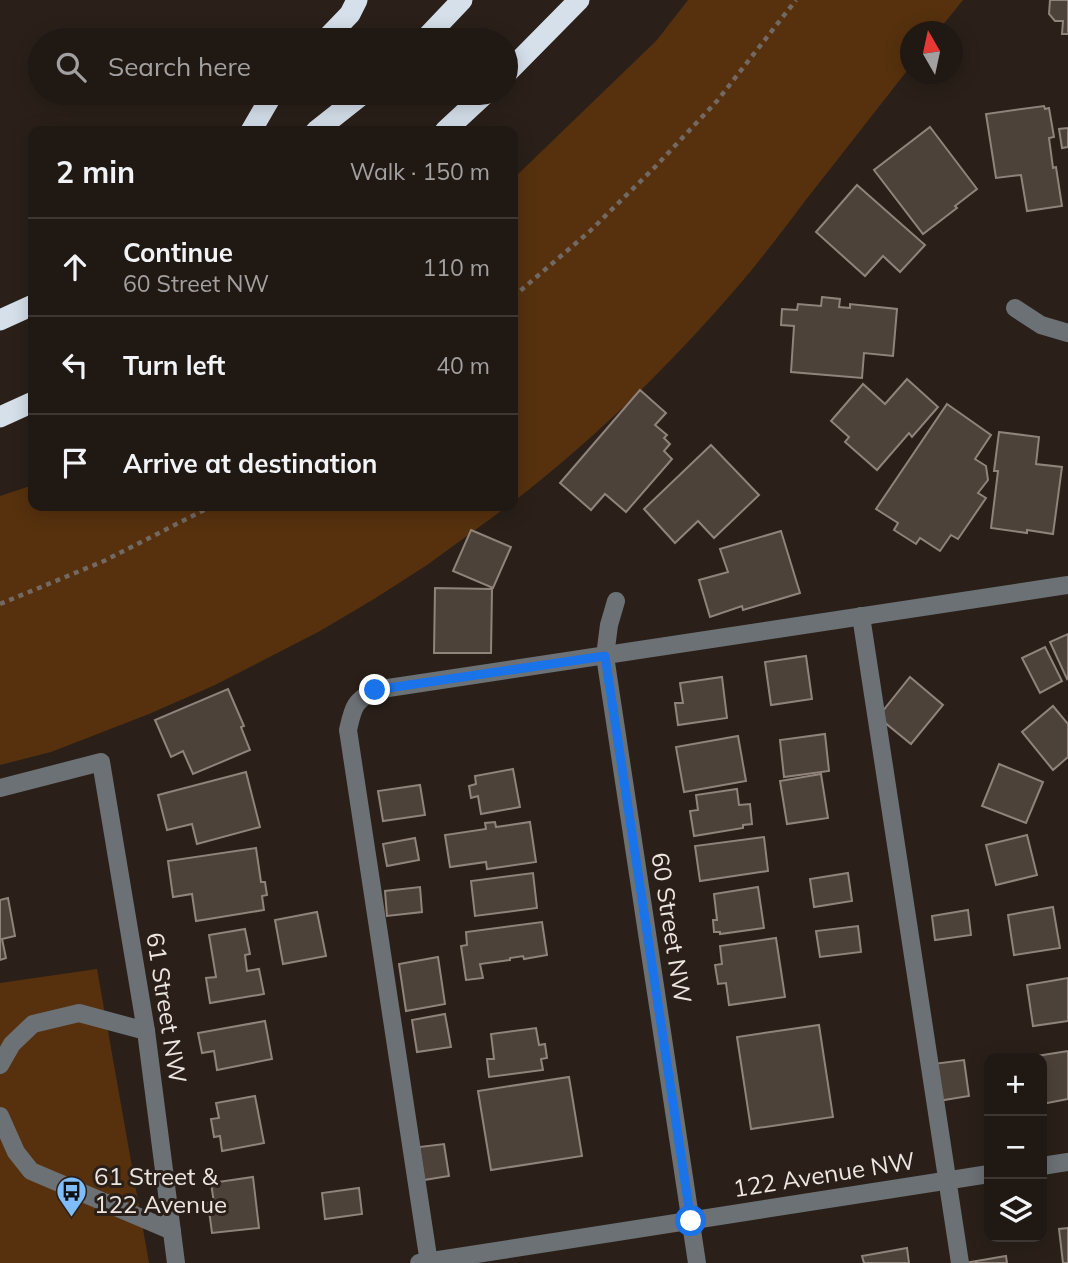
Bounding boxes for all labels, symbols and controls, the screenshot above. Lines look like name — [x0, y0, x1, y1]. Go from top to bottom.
north arrow — [900, 21, 963, 84]
search box — [28, 28, 518, 105]
icon: search — [52, 48, 90, 86]
text: Search here — [108, 50, 251, 83]
text: 2 min — [56, 153, 135, 191]
text: Walk · 150 m — [350, 157, 490, 186]
text: Continue — [123, 236, 233, 269]
icon: ahead — [56, 248, 94, 286]
text: 110 m — [422, 253, 490, 282]
text: 60 Street NW — [123, 269, 269, 298]
icon: left — [56, 346, 94, 384]
text: Turn left — [123, 349, 225, 382]
text: 40 m — [436, 351, 490, 380]
icon: arrive — [56, 444, 94, 482]
text: Arrive at destination — [123, 447, 378, 480]
route end — [359, 674, 390, 705]
street label: 60 Street NW — [645, 850, 699, 1005]
street label: 61 Street NW — [140, 930, 194, 1085]
map controls — [984, 1053, 1047, 1242]
button: + — [984, 1053, 1047, 1116]
button: − — [984, 1116, 1047, 1179]
street label: 122 Avenue NW — [731, 1145, 917, 1203]
place label: 61 Street & 122 Avenue — [94, 1161, 227, 1219]
bus stop icon: 61 Street & 122 Avenue — [54, 1174, 88, 1218]
button: layers — [984, 1179, 1047, 1242]
route start — [675, 1205, 706, 1236]

